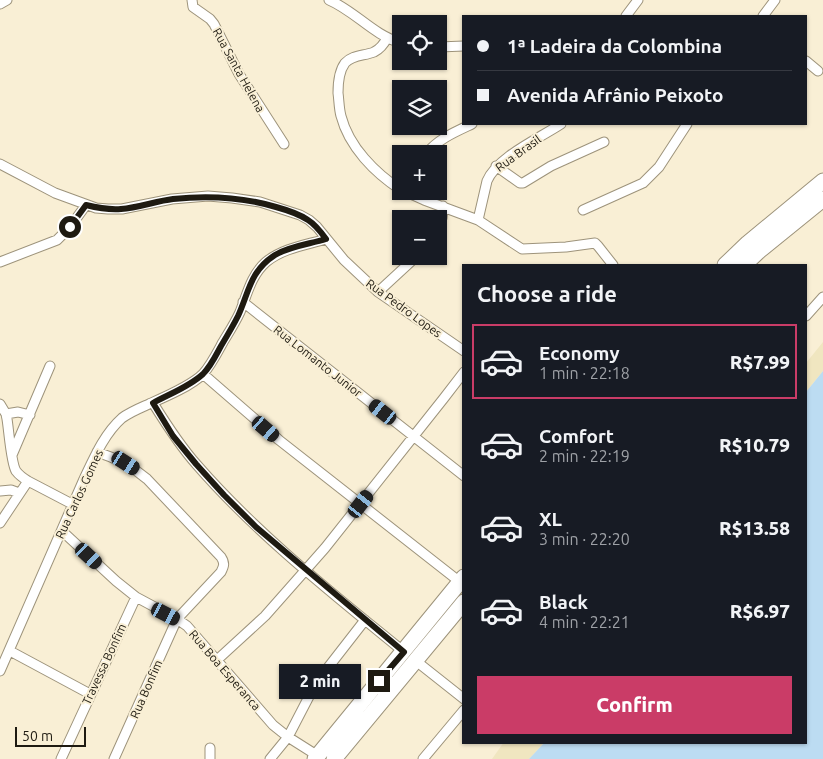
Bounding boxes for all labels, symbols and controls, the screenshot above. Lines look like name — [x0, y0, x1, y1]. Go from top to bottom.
map controls — [392, 15, 447, 265]
button: locate — [392, 15, 447, 70]
street label: Rua Santa Helena — [211, 26, 267, 114]
text: 1ª Ladeira da Colombina — [507, 35, 722, 57]
button: layers — [392, 80, 447, 135]
text: Avenida Afrânio Peixoto — [507, 84, 723, 106]
street label: Rua Brasil — [493, 132, 543, 174]
button: + — [392, 145, 447, 200]
button: − — [392, 210, 447, 265]
route start — [59, 216, 81, 238]
street label: Rua Pedro Lopes — [364, 276, 444, 340]
text: Choose a ride — [477, 281, 617, 306]
street label: Rua Lomanto Junior — [271, 323, 365, 400]
icon: car — [479, 339, 524, 384]
text: Economy — [539, 342, 620, 364]
text: R$7.99 — [730, 351, 790, 373]
text: 1 min · 22:18 — [539, 364, 630, 382]
car — [366, 397, 399, 427]
car — [249, 413, 282, 445]
icon: car — [479, 422, 524, 467]
text: Comfort — [539, 425, 614, 447]
text: R$10.79 — [719, 434, 790, 456]
street label: Rua Carlos Gomes — [53, 447, 105, 541]
text: 2 min · 22:19 — [539, 447, 630, 465]
car — [109, 449, 142, 477]
car — [345, 488, 376, 520]
icon: car — [479, 505, 524, 550]
text: XL — [539, 508, 562, 530]
text: R$13.58 — [719, 517, 790, 539]
text: 3 min · 22:20 — [539, 530, 630, 548]
car — [72, 540, 105, 572]
icon: car — [479, 588, 524, 633]
text: Black — [539, 591, 588, 613]
text: R$6.97 — [730, 600, 790, 622]
car — [149, 601, 182, 627]
text: 4 min · 22:21 — [539, 613, 630, 631]
street label: Travessa Bonfim — [79, 621, 129, 707]
street label: Rua Boa Esperanca — [187, 627, 263, 713]
street label: Rua Bonfim — [127, 658, 165, 720]
callout: 2 min — [279, 664, 362, 698]
route end — [368, 670, 390, 692]
text: 2 min — [300, 672, 340, 690]
button: Confirm — [477, 676, 792, 734]
scale bar — [15, 724, 86, 747]
text: 50 m — [22, 728, 53, 744]

